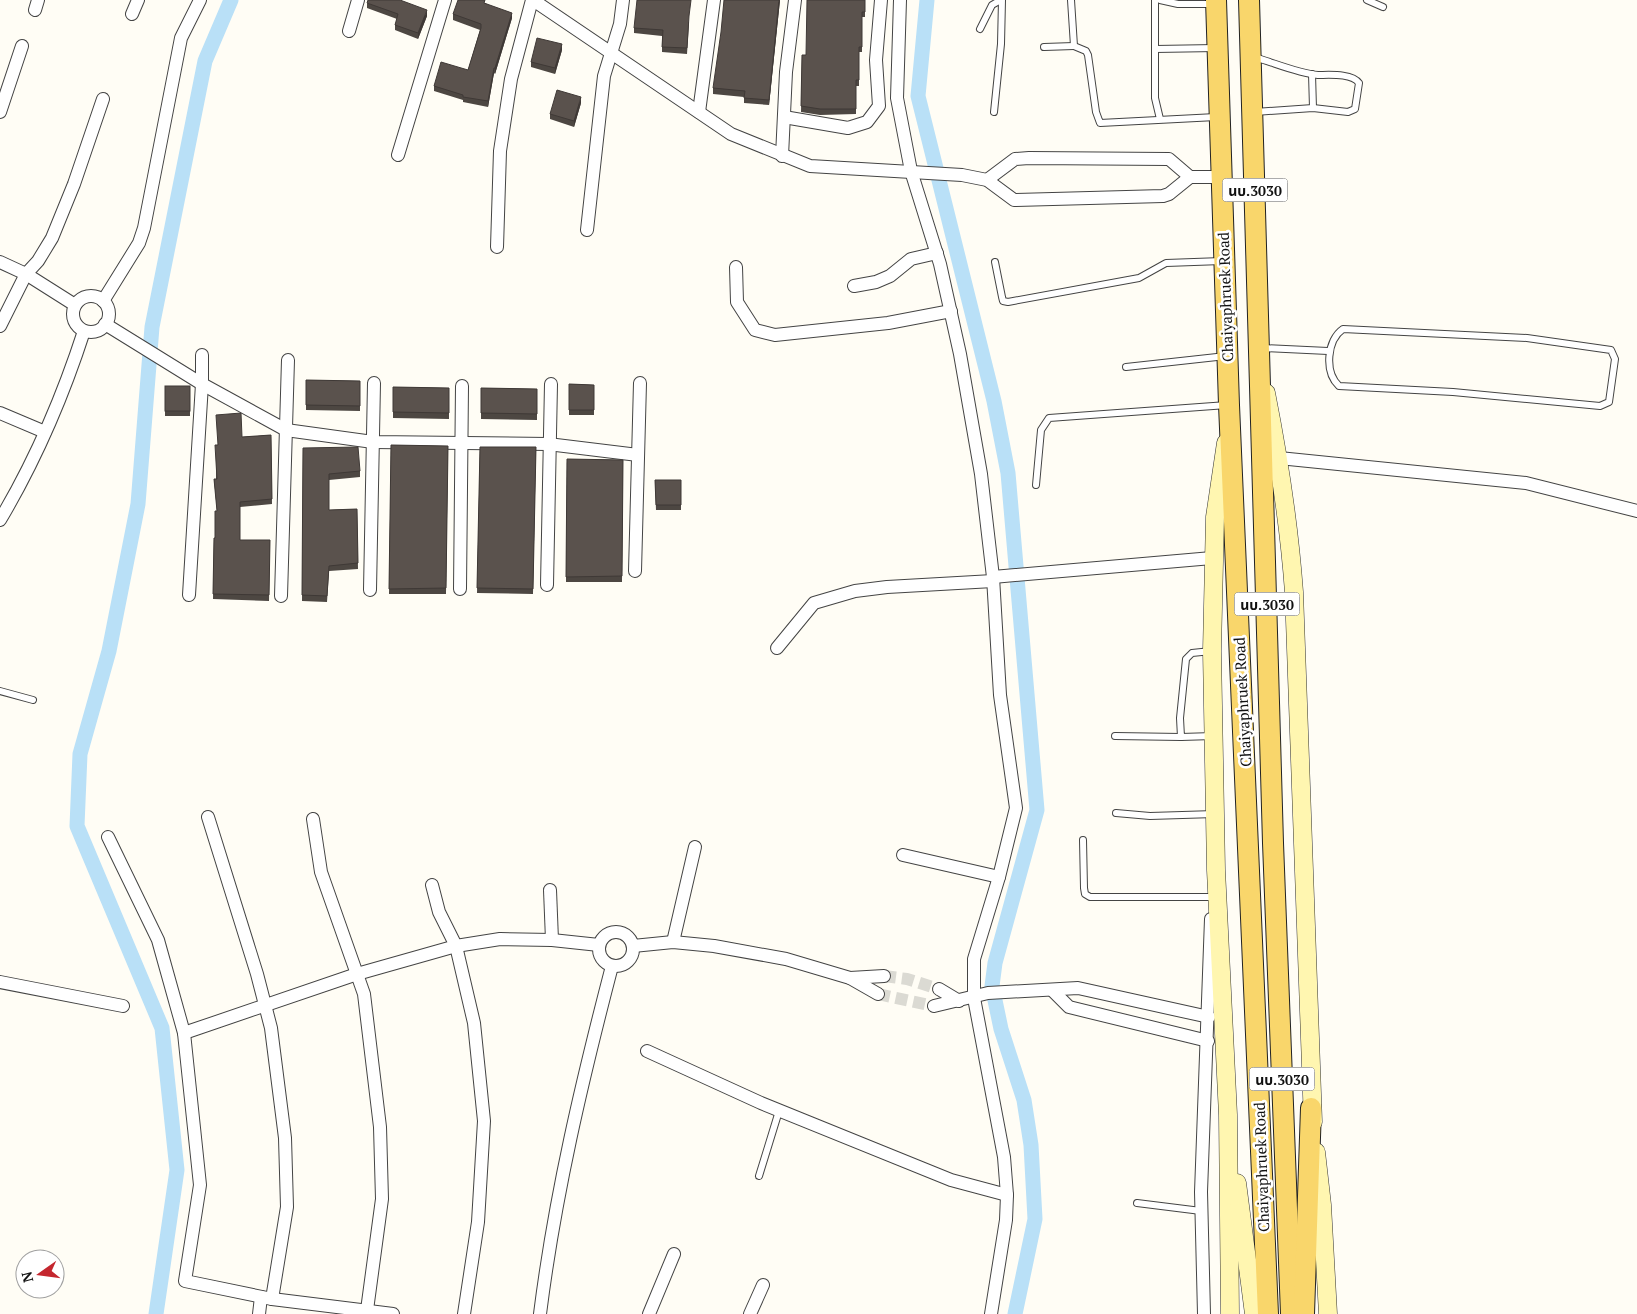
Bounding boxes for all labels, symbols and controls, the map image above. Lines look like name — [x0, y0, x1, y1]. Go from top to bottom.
road number: นบ.3030 — [1222, 178, 1288, 202]
street label: Chaiyaphruek Road — [1213, 232, 1237, 362]
road number: นบ.3030 — [1234, 592, 1300, 616]
street label: Chaiyaphruek Road — [1229, 637, 1255, 767]
road number: นบ.3030 — [1250, 1068, 1314, 1090]
street label: Chaiyaphruek Road — [1249, 1102, 1273, 1232]
north arrow — [15, 1249, 65, 1299]
text: N — [16, 1269, 37, 1285]

